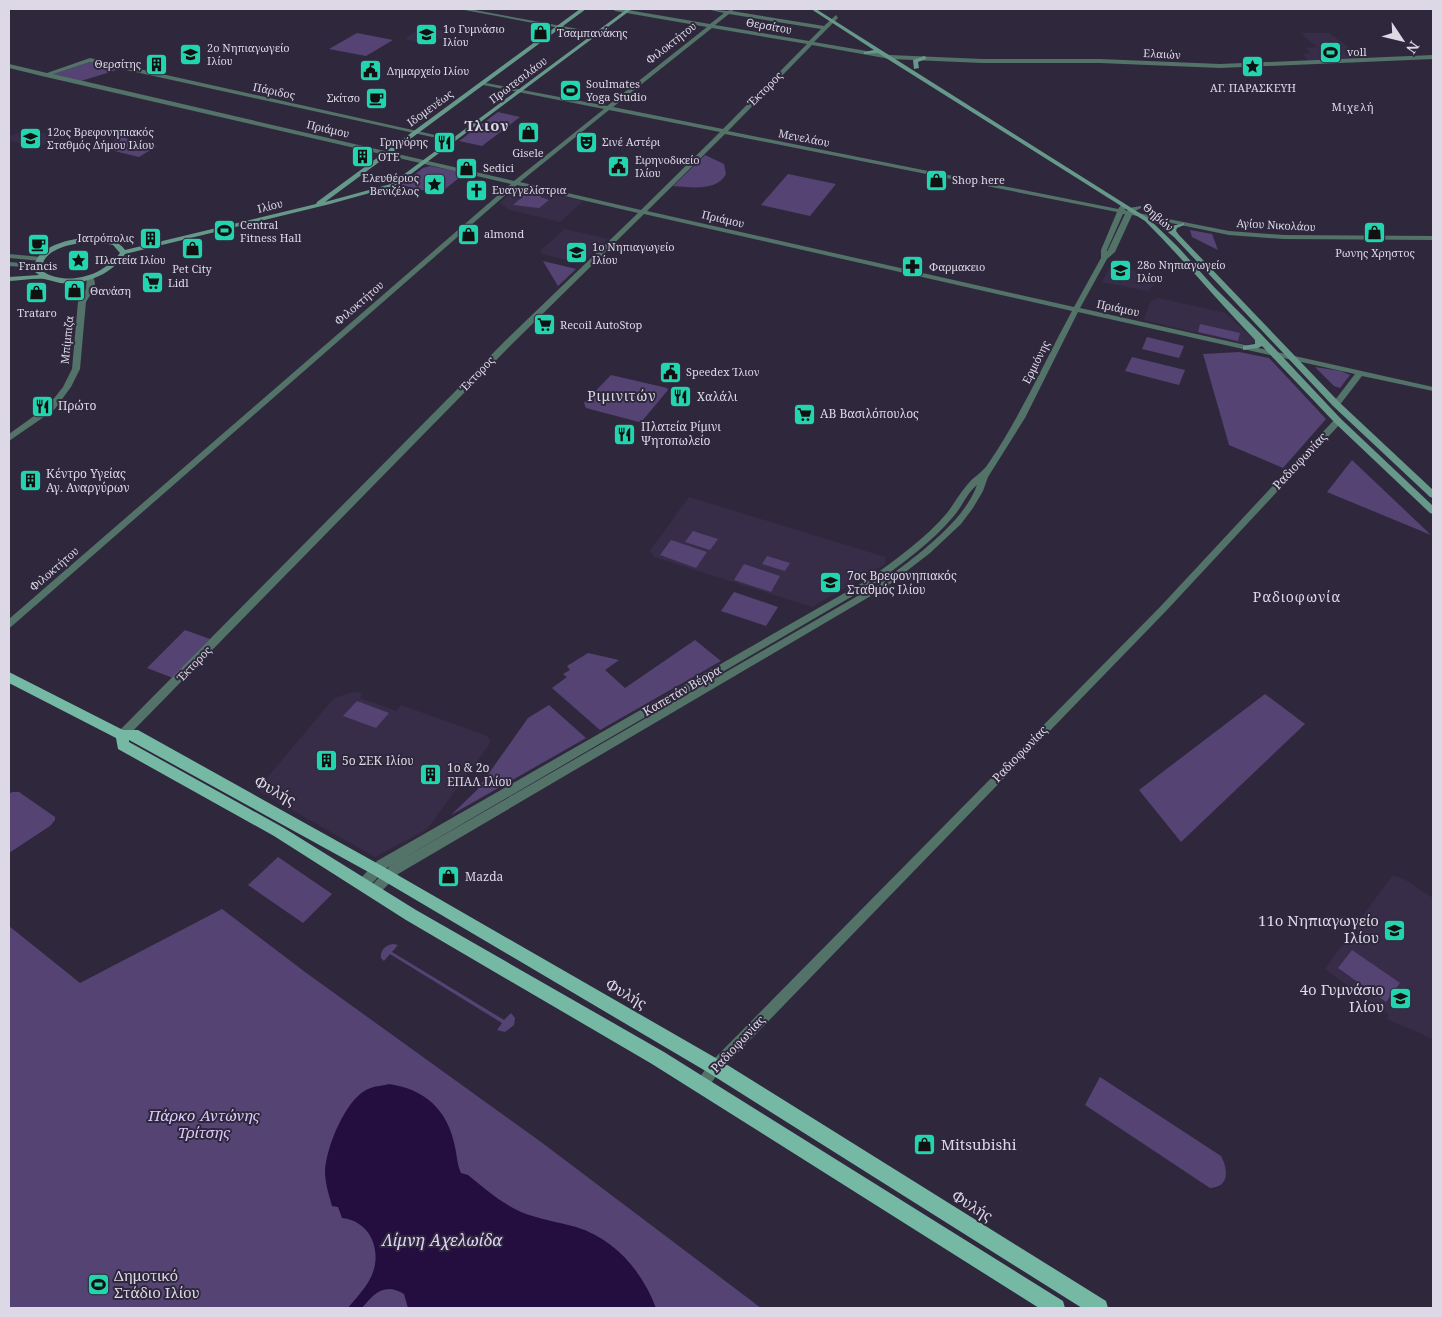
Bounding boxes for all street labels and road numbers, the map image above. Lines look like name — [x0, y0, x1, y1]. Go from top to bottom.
street label: Θερσίτου — [745, 14, 793, 37]
street label: Φιλοκτήτου — [642, 18, 699, 67]
street label: Ελαιών — [1143, 45, 1181, 62]
street label: Πρωτεσιλάου — [486, 53, 550, 106]
street label: Έκτορος — [743, 68, 785, 110]
street label: Πάριδος — [252, 79, 297, 102]
street label: Ιδομενέως — [404, 86, 456, 129]
street label: Πριάμου — [305, 116, 351, 141]
street label: Μενελάου — [777, 125, 831, 150]
street label: Ιλίου — [256, 195, 284, 216]
street label: Θηβών — [1140, 199, 1177, 234]
street label: Πριάμου — [700, 206, 746, 231]
street label: Αγίου Νικολάου — [1236, 215, 1316, 234]
street label: Φιλοκτήτου — [331, 277, 386, 328]
street label: Πριάμου — [1095, 296, 1141, 319]
street label: Μπίμπιζα — [57, 315, 76, 365]
street label: Ερμιόνης — [1018, 338, 1053, 386]
street label: Έκτορος — [455, 353, 497, 395]
street label: Ραδιοφωνίας — [1269, 428, 1331, 493]
street label: Φιλοκτήτου — [26, 543, 81, 594]
street label: Έκτορος — [172, 643, 214, 685]
street label: Καπετάν Βέρρα — [639, 661, 724, 720]
street label: Ραδιοφωνίας — [988, 721, 1051, 786]
street label: Φυλής — [251, 771, 300, 810]
street label: Φυλής — [602, 973, 651, 1013]
street label: Ραδιοφωνίας — [707, 1011, 769, 1076]
street label: Φυλής — [948, 1185, 997, 1225]

